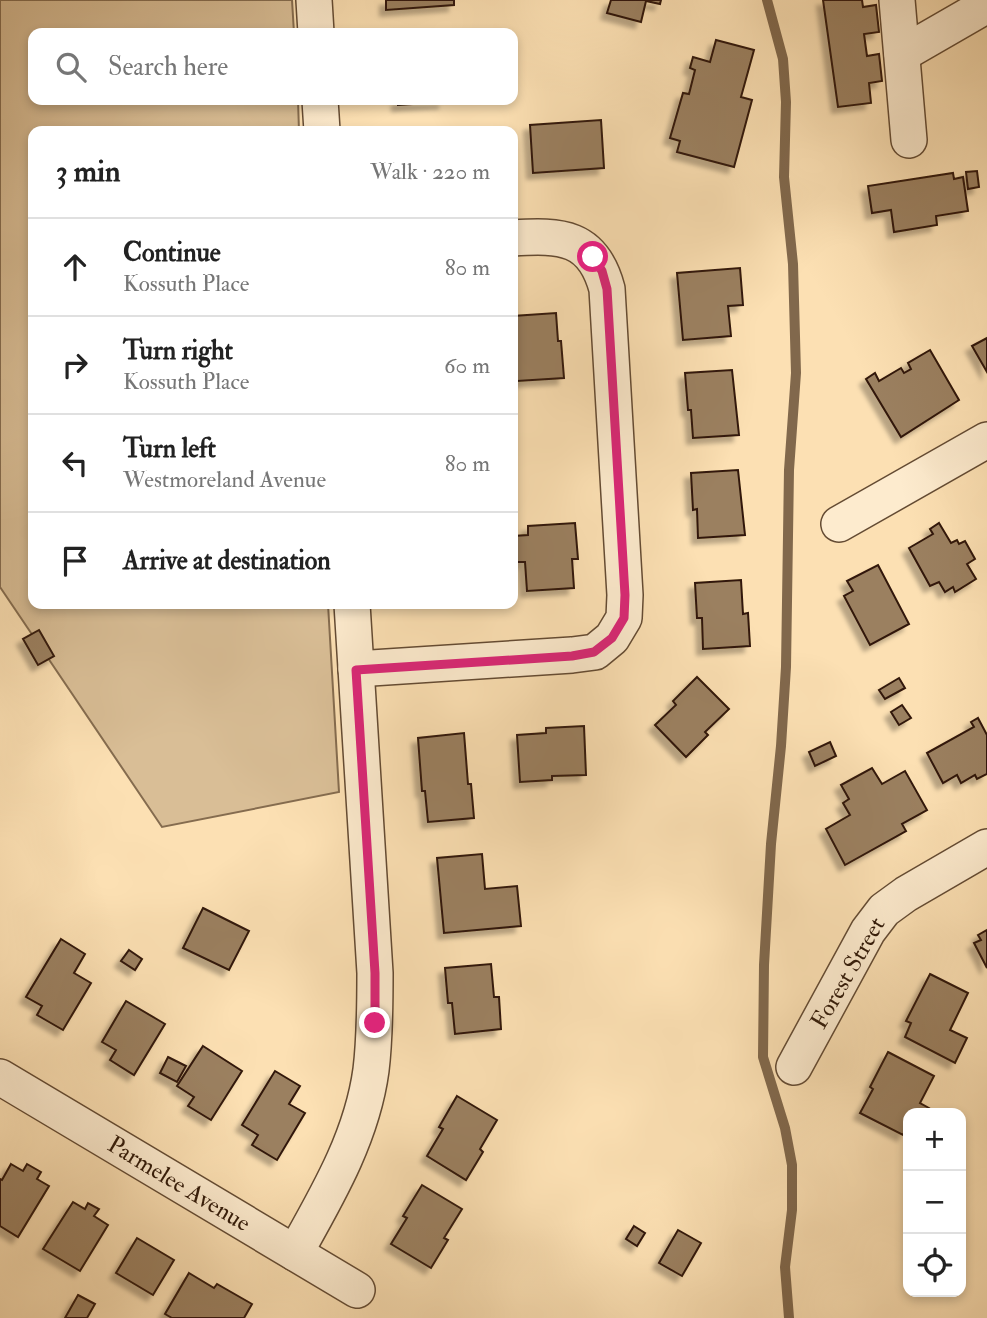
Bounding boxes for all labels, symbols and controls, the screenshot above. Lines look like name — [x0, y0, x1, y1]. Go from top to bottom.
search box — [28, 28, 518, 105]
icon: search — [52, 48, 90, 86]
text: Search here — [108, 51, 228, 83]
text: 3 min — [56, 153, 121, 190]
text: Walk · 220 m — [370, 157, 490, 186]
text: Continue — [123, 237, 221, 269]
route start — [577, 241, 608, 272]
icon: ahead — [56, 248, 94, 286]
text: 80 m — [445, 253, 490, 282]
text: Kossuth Place — [123, 269, 249, 298]
text: Turn right — [123, 335, 233, 367]
icon: right — [56, 346, 94, 384]
text: 60 m — [444, 351, 490, 380]
text: Kossuth Place — [123, 367, 249, 396]
text: Turn left — [123, 433, 216, 465]
icon: left — [56, 444, 94, 482]
text: 80 m — [445, 449, 490, 478]
text: Westmoreland Avenue — [123, 465, 326, 494]
icon: arrive — [56, 542, 94, 580]
text: Arrive at destination — [123, 545, 331, 577]
street label: Forest Street — [804, 911, 892, 1034]
route end — [359, 1007, 390, 1038]
map controls — [903, 1108, 966, 1297]
button: + — [903, 1108, 966, 1171]
street label: Parmelee Avenue — [102, 1129, 256, 1239]
button: − — [903, 1171, 966, 1234]
button: locate — [903, 1234, 966, 1297]

